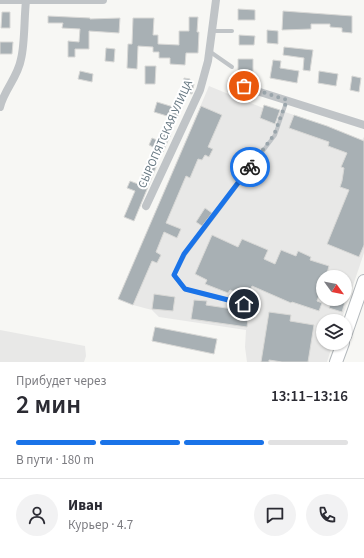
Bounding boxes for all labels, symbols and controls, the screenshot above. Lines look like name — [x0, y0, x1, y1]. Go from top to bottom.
pin — [227, 69, 261, 103]
icon: bag — [233, 75, 255, 97]
street label: СЫРОПЯТСКАЯ УЛИЦА — [134, 77, 197, 191]
courier — [230, 147, 270, 187]
icon: bike — [239, 156, 261, 178]
north arrow — [316, 270, 352, 306]
map controls — [316, 270, 352, 350]
pin — [227, 287, 261, 321]
icon: home — [233, 293, 255, 315]
button: layers — [316, 314, 352, 350]
text: Прибудет через — [16, 372, 106, 390]
text: 2 мин — [16, 386, 81, 423]
text: 13:11–13:16 — [271, 386, 348, 407]
text: В пути · 180 m — [16, 451, 94, 469]
button: person — [16, 494, 58, 536]
button: chat — [254, 494, 296, 536]
button: phone — [306, 494, 348, 536]
text: Иван — [68, 495, 103, 516]
text: Курьер · 4.7 — [68, 516, 133, 534]

